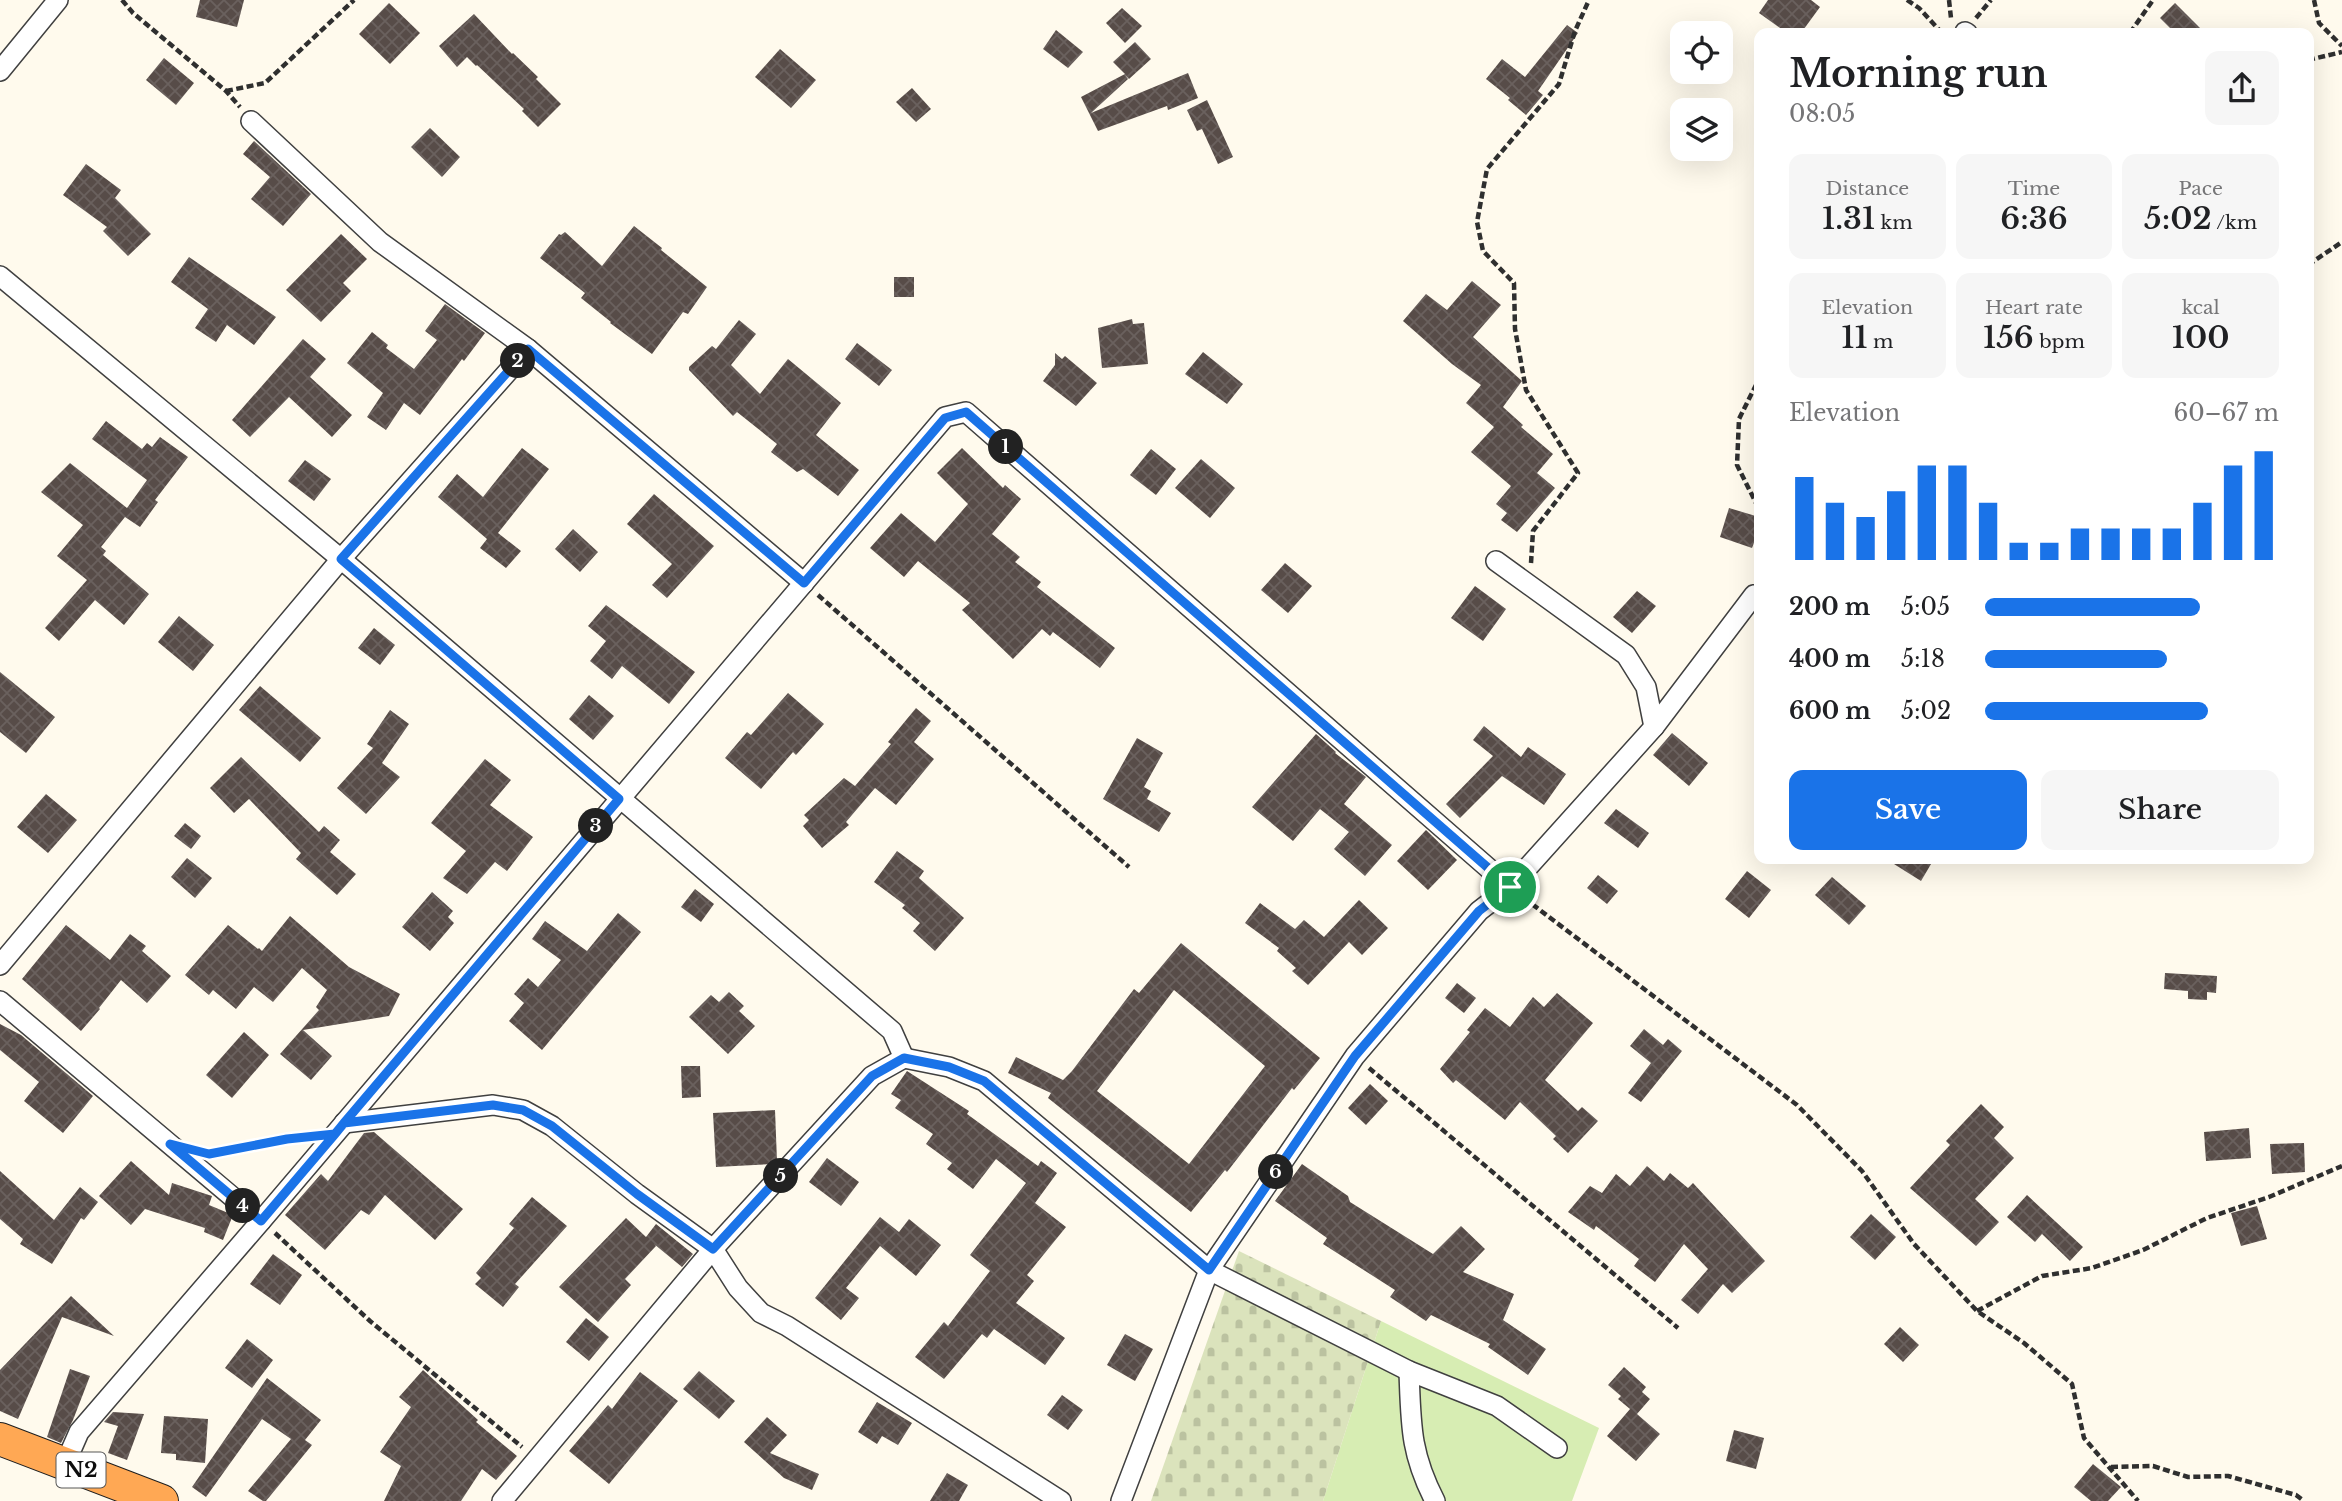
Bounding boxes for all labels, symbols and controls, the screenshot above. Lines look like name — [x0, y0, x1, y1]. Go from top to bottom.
map controls — [1670, 21, 1733, 161]
button: locate — [1670, 21, 1733, 84]
text: Morning run — [1789, 50, 2048, 97]
button: share — [2205, 51, 2279, 125]
button: layers — [1670, 98, 1733, 161]
text: 08:05 — [1789, 100, 1855, 128]
text: Distance — [1825, 177, 1909, 200]
text: Time — [2008, 177, 2060, 200]
text: Pace — [2178, 177, 2223, 200]
text: 1.31 — [1822, 200, 1875, 237]
text: 6:36 — [2000, 200, 2068, 237]
text: 5:02 — [2144, 200, 2212, 237]
text: km — [1875, 211, 1913, 234]
text: /km — [2212, 211, 2257, 234]
text: Elevation — [1821, 296, 1913, 319]
text: Heart rate — [1985, 296, 2083, 319]
text: kcal — [2182, 296, 2220, 319]
text: 11 — [1841, 319, 1868, 356]
text: 156 — [1983, 319, 2034, 356]
text: 100 — [2172, 319, 2230, 356]
text: m — [1868, 330, 1893, 353]
text: bpm — [2034, 330, 2085, 353]
pin: 2 — [500, 344, 536, 378]
text: 2 — [511, 349, 524, 372]
text: Elevation — [1789, 399, 1900, 427]
text: 60–67 m — [2174, 399, 2279, 427]
pin: 1 — [988, 430, 1024, 464]
text: 1 — [1001, 435, 1010, 458]
text: 200 m — [1789, 593, 1870, 621]
text: 5:05 — [1901, 593, 1950, 621]
text: 400 m — [1789, 645, 1871, 673]
text: 5:18 — [1901, 645, 1945, 673]
text: 600 m — [1789, 697, 1871, 725]
text: 5:02 — [1901, 697, 1951, 725]
button: Save — [1789, 770, 2027, 850]
button: Share — [2041, 770, 2279, 850]
pin: 3 — [578, 808, 614, 844]
text: 3 — [589, 814, 602, 837]
pin — [1480, 857, 1540, 917]
icon: arrive — [1491, 868, 1529, 906]
pin: 6 — [1258, 1154, 1294, 1190]
pin: 5 — [764, 1158, 798, 1194]
text: 6 — [1269, 1160, 1282, 1183]
text: 5 — [775, 1164, 786, 1187]
pin: 4 — [226, 1188, 260, 1224]
text: 4 — [236, 1194, 249, 1217]
road number: N2 — [56, 1452, 106, 1488]

